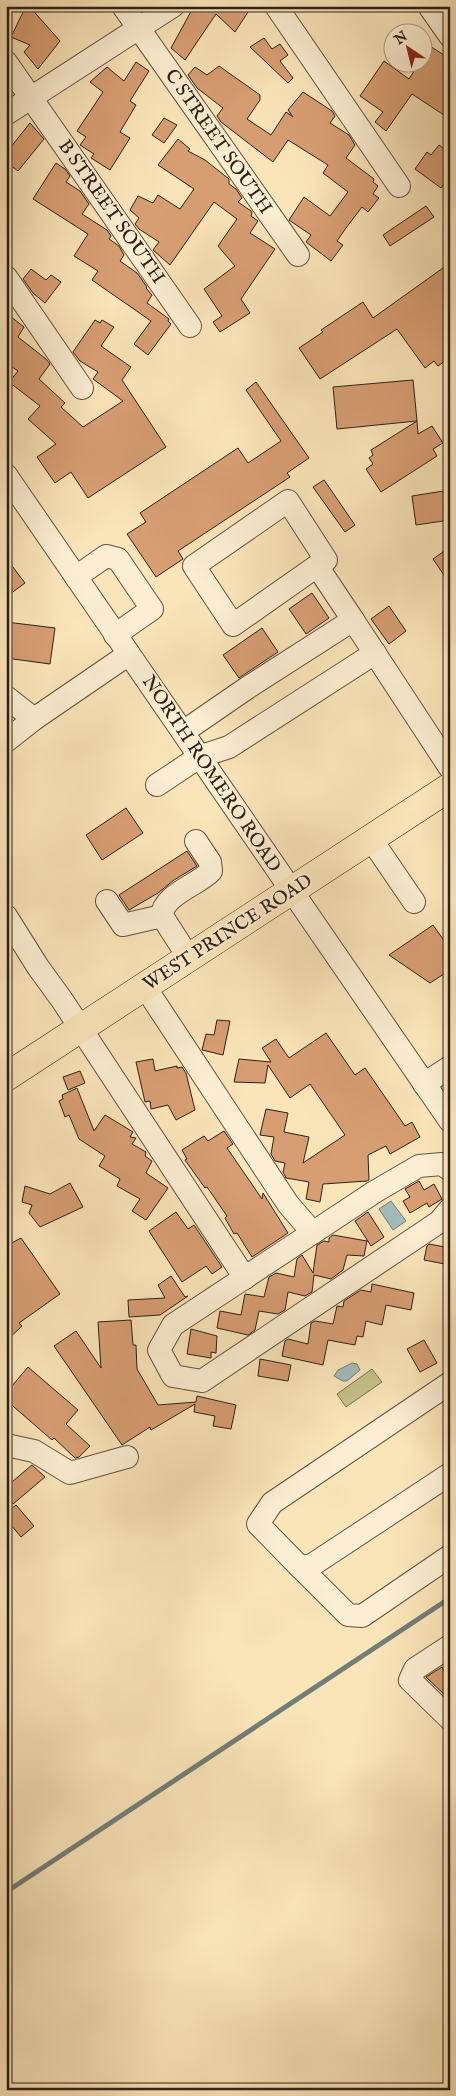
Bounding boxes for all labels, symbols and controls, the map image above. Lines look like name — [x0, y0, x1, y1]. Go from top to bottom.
north arrow — [384, 22, 434, 72]
text: N — [390, 27, 411, 50]
street label: C STREET SOUTH — [159, 65, 277, 219]
street label: B STREET SOUTH — [52, 135, 170, 289]
street label: NORTH ROMERO ROAD — [136, 671, 286, 877]
street label: WEST PRINCE ROAD — [139, 869, 317, 997]

